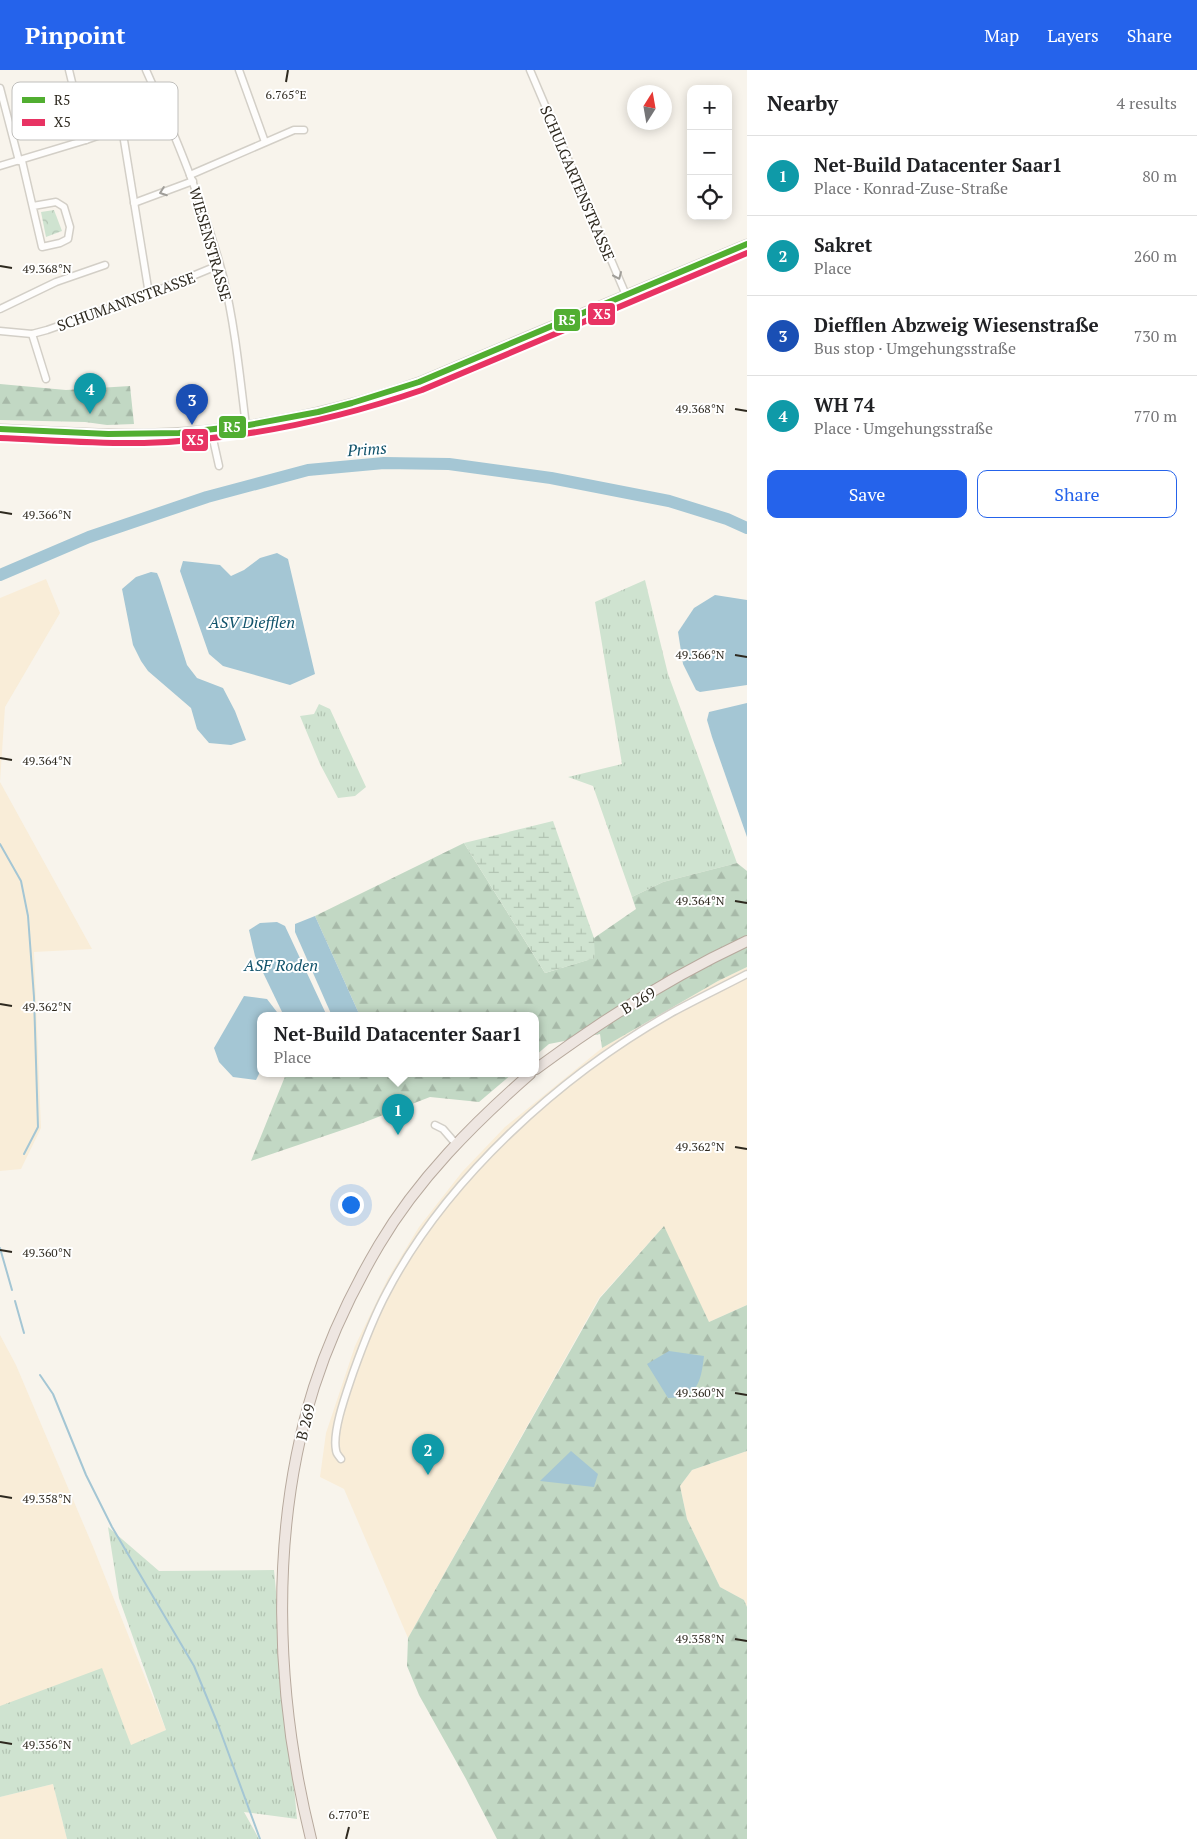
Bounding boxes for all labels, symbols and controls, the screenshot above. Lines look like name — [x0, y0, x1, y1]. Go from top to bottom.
text: Pinpoint — [25, 19, 126, 51]
text: Map — [984, 23, 1019, 47]
text: Layers — [1047, 23, 1099, 47]
text: Share — [1127, 23, 1172, 47]
legend — [12, 82, 178, 140]
north arrow — [627, 85, 672, 130]
map controls — [687, 85, 732, 220]
button: + — [687, 85, 732, 130]
text: 6.765°E — [265, 87, 307, 102]
text: Nearby — [767, 89, 838, 117]
text: R5 — [54, 90, 70, 109]
text: 4 results — [1117, 92, 1177, 114]
street label: SCHULGARTENSTRASSE — [536, 102, 620, 264]
text: X5 — [54, 112, 71, 131]
button: − — [687, 130, 732, 175]
text: Net-Build Datacenter Saar1 — [814, 152, 1062, 177]
text: 1 — [778, 165, 788, 187]
text: 80 m — [1142, 165, 1177, 187]
button: locate — [687, 175, 732, 220]
text: Place · Konrad-Zuse-Straße — [814, 177, 1008, 199]
street label: WIESENSTRASSE — [185, 185, 237, 303]
one-way arrow — [160, 186, 168, 196]
text: Sakret — [814, 232, 872, 257]
text: 2 — [778, 245, 788, 267]
text: 260 m — [1134, 245, 1177, 267]
text: Place — [814, 257, 852, 279]
text: 49.368°N — [22, 261, 72, 276]
street label: SCHUMANNSTRASSE — [54, 267, 198, 335]
one-way arrow — [611, 271, 622, 280]
line badge: X5 — [587, 302, 616, 326]
text: X5 — [593, 304, 611, 323]
line badge: R5 — [553, 308, 581, 332]
text: R5 — [558, 310, 576, 329]
text: Diefflen Abzweig Wiesenstraße — [814, 312, 1099, 337]
text: 3 — [778, 325, 788, 347]
text: 730 m — [1134, 325, 1177, 347]
text: Bus stop · Umgehungsstraße — [814, 337, 1016, 359]
pin: 4 — [74, 373, 106, 414]
pin: 3 — [176, 384, 208, 425]
text: WH 74 — [814, 392, 875, 417]
text: 49.368°N — [675, 401, 725, 416]
text: 4 — [778, 405, 788, 427]
text: 770 m — [1134, 405, 1177, 427]
line badge: R5 — [218, 415, 247, 439]
text: R5 — [223, 417, 241, 436]
text: Place · Umgehungsstraße — [814, 417, 993, 439]
line badge: X5 — [181, 428, 209, 452]
text: X5 — [186, 430, 204, 449]
water label: Prims — [346, 437, 388, 461]
button: Save — [767, 470, 967, 518]
button: Share — [977, 470, 1177, 518]
text: 49.366°N — [22, 507, 72, 522]
water label: ASV Diefflen — [208, 611, 295, 633]
text: 49.366°N — [675, 647, 725, 662]
text: 49.364°N — [22, 753, 72, 768]
text: 49.364°N — [675, 893, 725, 908]
water label: ASF Roden — [243, 954, 318, 976]
street label: B 269 — [617, 982, 659, 1018]
text: 49.362°N — [22, 999, 72, 1014]
popup — [257, 1012, 539, 1077]
text: Net-Build Datacenter Saar1 — [274, 1021, 522, 1046]
text: Place — [274, 1046, 311, 1068]
pin: 1 — [382, 1094, 414, 1135]
text: 49.362°N — [675, 1139, 725, 1154]
your location — [338, 1192, 364, 1218]
text: 49.360°N — [22, 1245, 72, 1260]
text: 49.360°N — [675, 1385, 725, 1400]
street label: B 269 — [291, 1402, 319, 1442]
pin: 2 — [412, 1434, 444, 1475]
text: 49.358°N — [22, 1491, 72, 1506]
text: 49.358°N — [675, 1631, 725, 1646]
text: 49.356°N — [22, 1737, 72, 1752]
text: 6.770°E — [328, 1807, 370, 1822]

